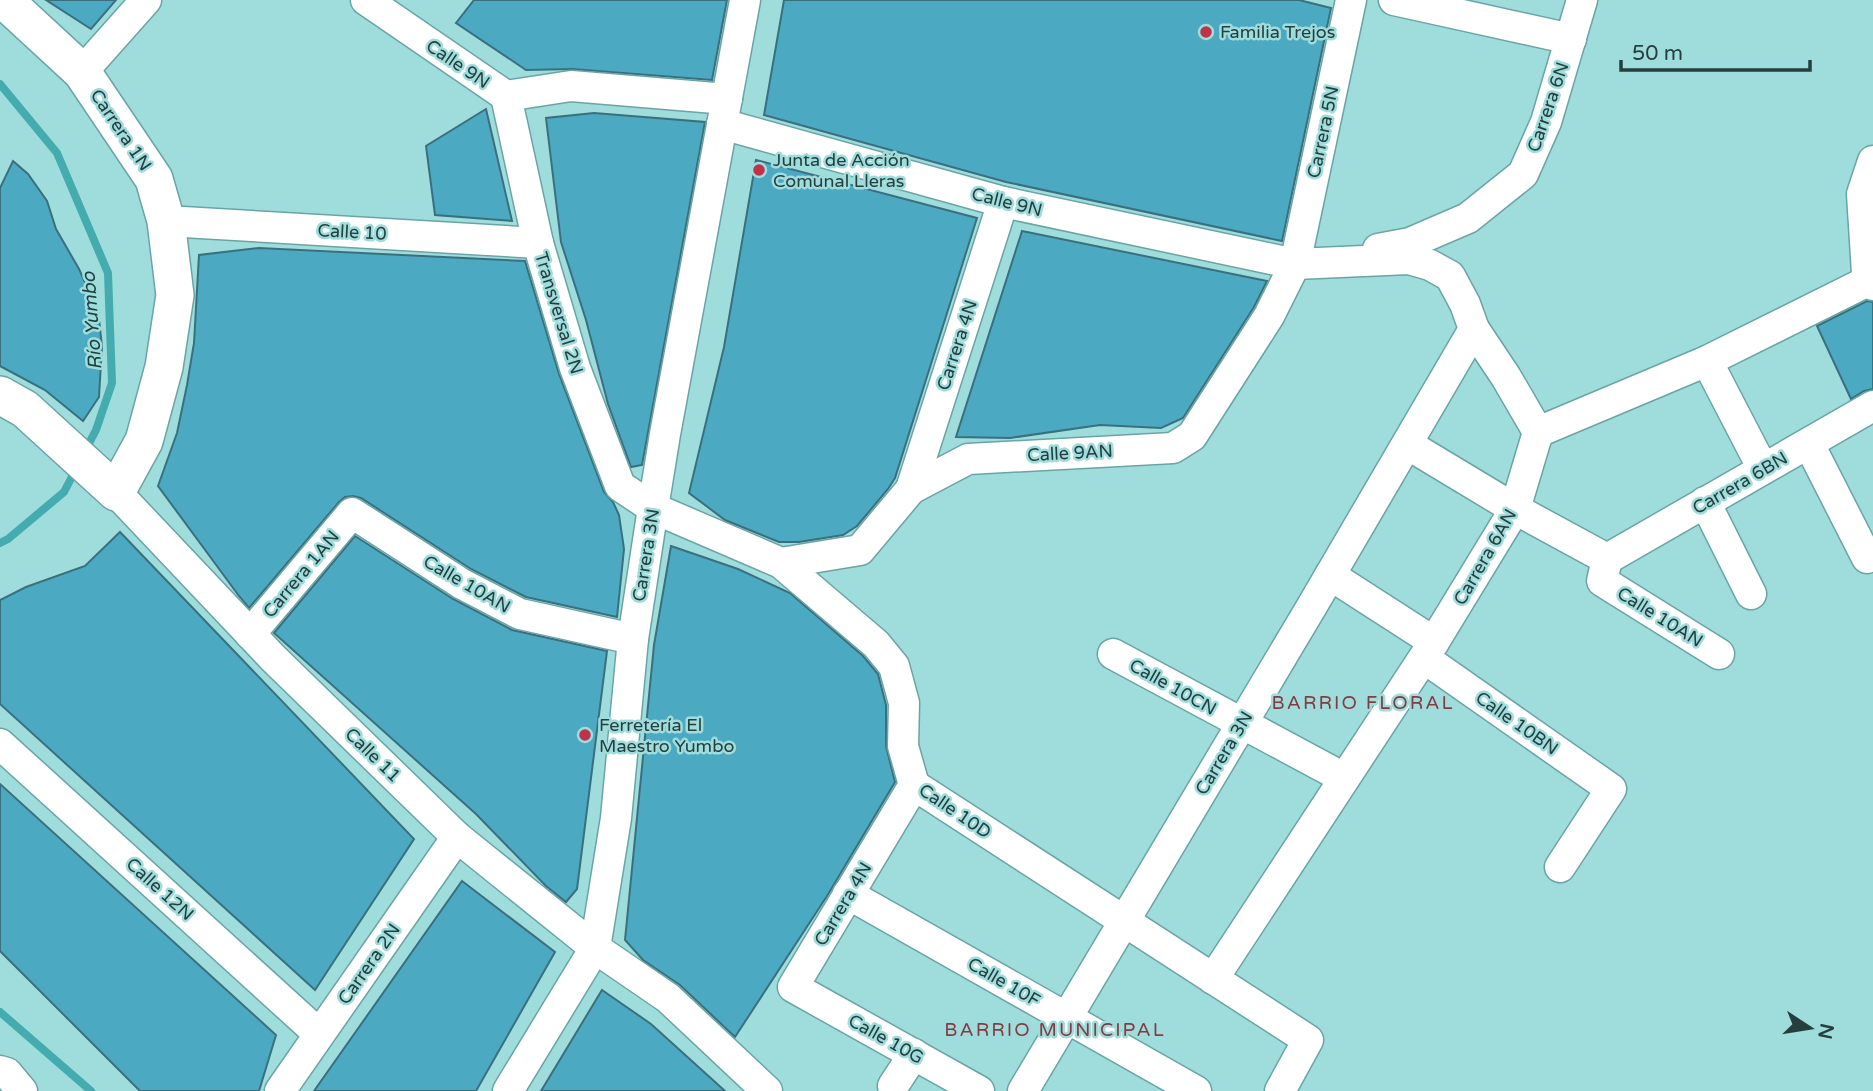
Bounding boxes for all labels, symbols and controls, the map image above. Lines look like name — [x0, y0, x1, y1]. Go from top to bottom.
place label: Familia Trejos — [1220, 21, 1335, 43]
marker: Familia Trejos — [1198, 24, 1214, 40]
scale bar — [1621, 28, 1810, 72]
street label: Calle 9N — [422, 35, 494, 93]
text: 50 m — [1632, 41, 1683, 66]
street label: Carrera 6N — [1522, 59, 1574, 155]
street label: Carrera 5N — [1302, 84, 1344, 180]
street label: Carrera 1N — [86, 85, 156, 175]
place label: Junta de Acción Comunal Lleras — [773, 149, 910, 192]
marker: Junta de Acción Comunal Lleras — [751, 162, 767, 178]
street label: Calle 9N — [969, 183, 1045, 221]
street label: Calle 10 — [317, 219, 387, 245]
street label: Transversal 2N — [530, 249, 588, 377]
water label: Río Yumbo — [77, 270, 106, 371]
street label: Carrera 4N — [932, 297, 982, 393]
street label: Calle 9AN — [1027, 440, 1113, 466]
street label: Carrera 6BN — [1688, 447, 1792, 519]
street label: Carrera 6AN — [1449, 505, 1521, 609]
street label: Carrera 3N — [628, 507, 664, 603]
street label: Carrera 1AN — [258, 526, 344, 622]
street label: Calle 10AN — [420, 550, 514, 618]
street label: Calle 10AN — [1613, 582, 1707, 652]
street label: Calle 10CN — [1126, 654, 1220, 720]
street label: Calle 10BN — [1471, 686, 1563, 760]
district label: BARRIO FLORAL — [1272, 692, 1454, 714]
street label: Carrera 3N — [1190, 707, 1258, 799]
place label: Ferretería El Maestro Yumbo — [599, 714, 735, 757]
street label: Calle 11 — [341, 723, 405, 787]
marker: Ferretería El Maestro Yumbo — [577, 727, 593, 743]
street label: Calle 10D — [915, 779, 995, 843]
street label: Calle 12N — [122, 853, 198, 925]
street label: Carrera 4N — [809, 858, 877, 950]
street label: Carrera 2N — [333, 919, 405, 1009]
street label: Calle 10F — [964, 952, 1044, 1012]
north arrow — [1775, 993, 1845, 1063]
street label: Calle 10G — [845, 1009, 927, 1069]
district label: BARRIO MUNICIPAL — [944, 1019, 1166, 1041]
text: N — [1813, 1022, 1838, 1041]

